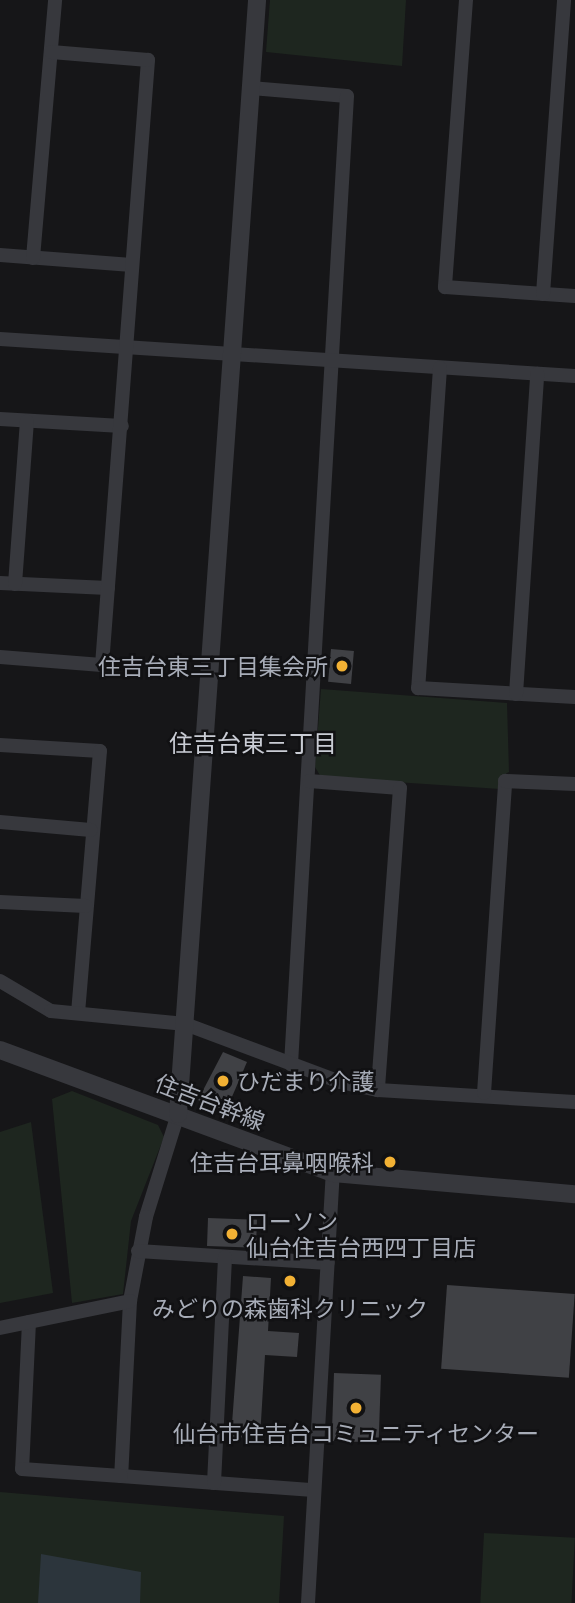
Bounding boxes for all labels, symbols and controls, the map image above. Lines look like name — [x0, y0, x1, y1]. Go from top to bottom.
place label: 住吉台東三丁目集会所 — [98, 652, 328, 680]
marker: 住吉台東三丁目集会所 — [334, 658, 350, 674]
district label: 住吉台東三丁目 — [169, 729, 337, 757]
place label: ひだまり介護 — [237, 1067, 375, 1095]
street label: 住吉台幹線 — [151, 1069, 269, 1135]
marker: ひだまり介護 — [215, 1073, 231, 1089]
place label: 住吉台耳鼻咽喉科 — [190, 1148, 374, 1176]
marker: 住吉台耳鼻咽喉科 — [380, 1152, 400, 1172]
place label: ローソン 仙台住吉台西四丁目店 — [246, 1207, 476, 1261]
marker: ローソン 仙台住吉台西四丁目店 — [224, 1226, 240, 1242]
marker: みどりの森歯科クリニック — [280, 1271, 300, 1291]
place label: みどりの森歯科クリニック — [152, 1294, 428, 1322]
marker: 仙台市住吉台コミュニティセンター — [348, 1400, 364, 1416]
place label: 仙台市住吉台コミュニティセンター — [172, 1419, 540, 1447]

